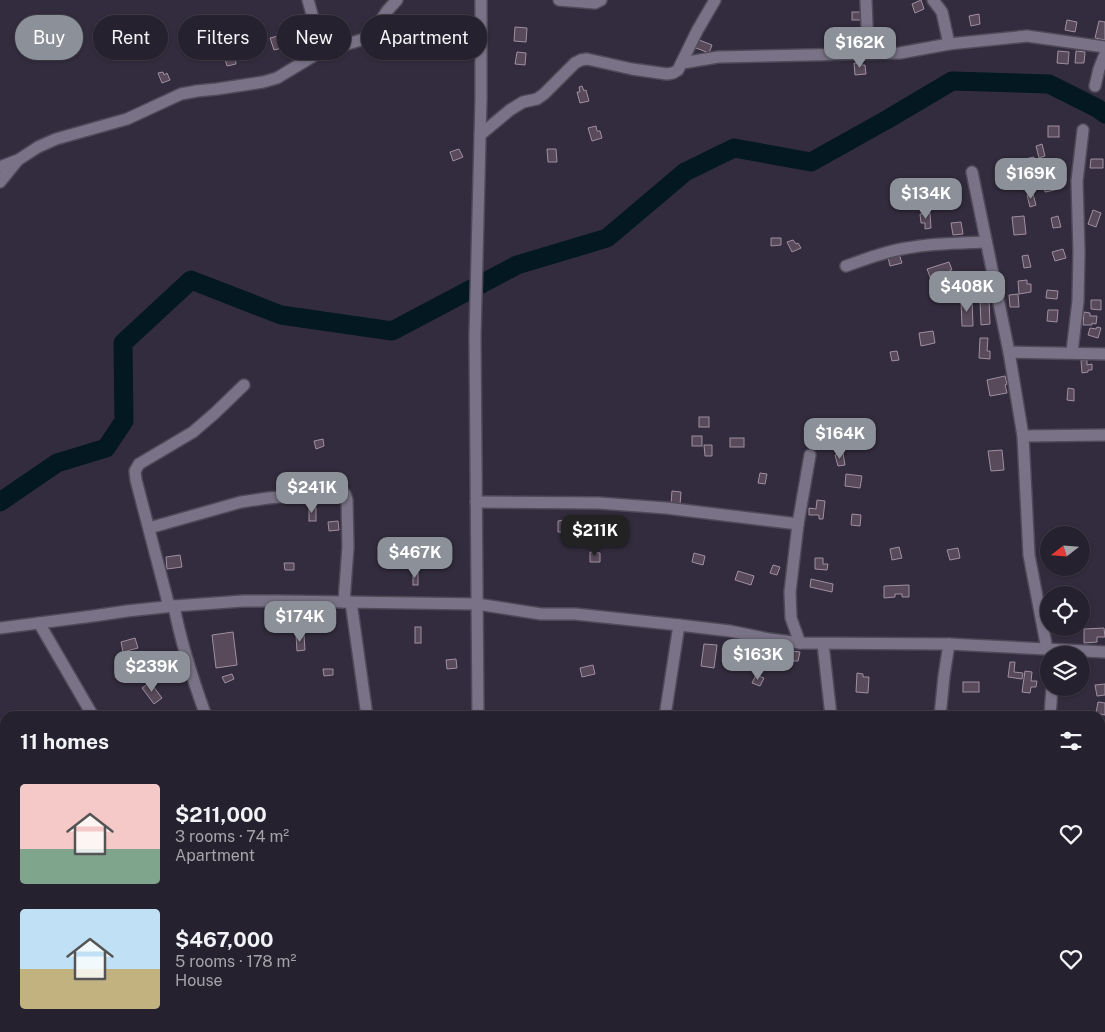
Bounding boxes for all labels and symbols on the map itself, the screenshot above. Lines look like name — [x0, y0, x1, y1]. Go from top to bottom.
pin: $162K — [825, 27, 895, 69]
pin: $169K — [996, 158, 1066, 200]
pin: $134K — [891, 178, 961, 220]
pin: $408K — [932, 270, 1002, 313]
pin: $164K — [805, 418, 875, 460]
pin: $241K — [277, 472, 347, 514]
pin: $211K — [560, 514, 630, 557]
north arrow — [1040, 526, 1090, 576]
pin: $467K — [380, 536, 450, 579]
pin: $174K — [265, 600, 335, 643]
pin: $163K — [723, 638, 793, 681]
pin: $239K — [117, 650, 187, 693]

